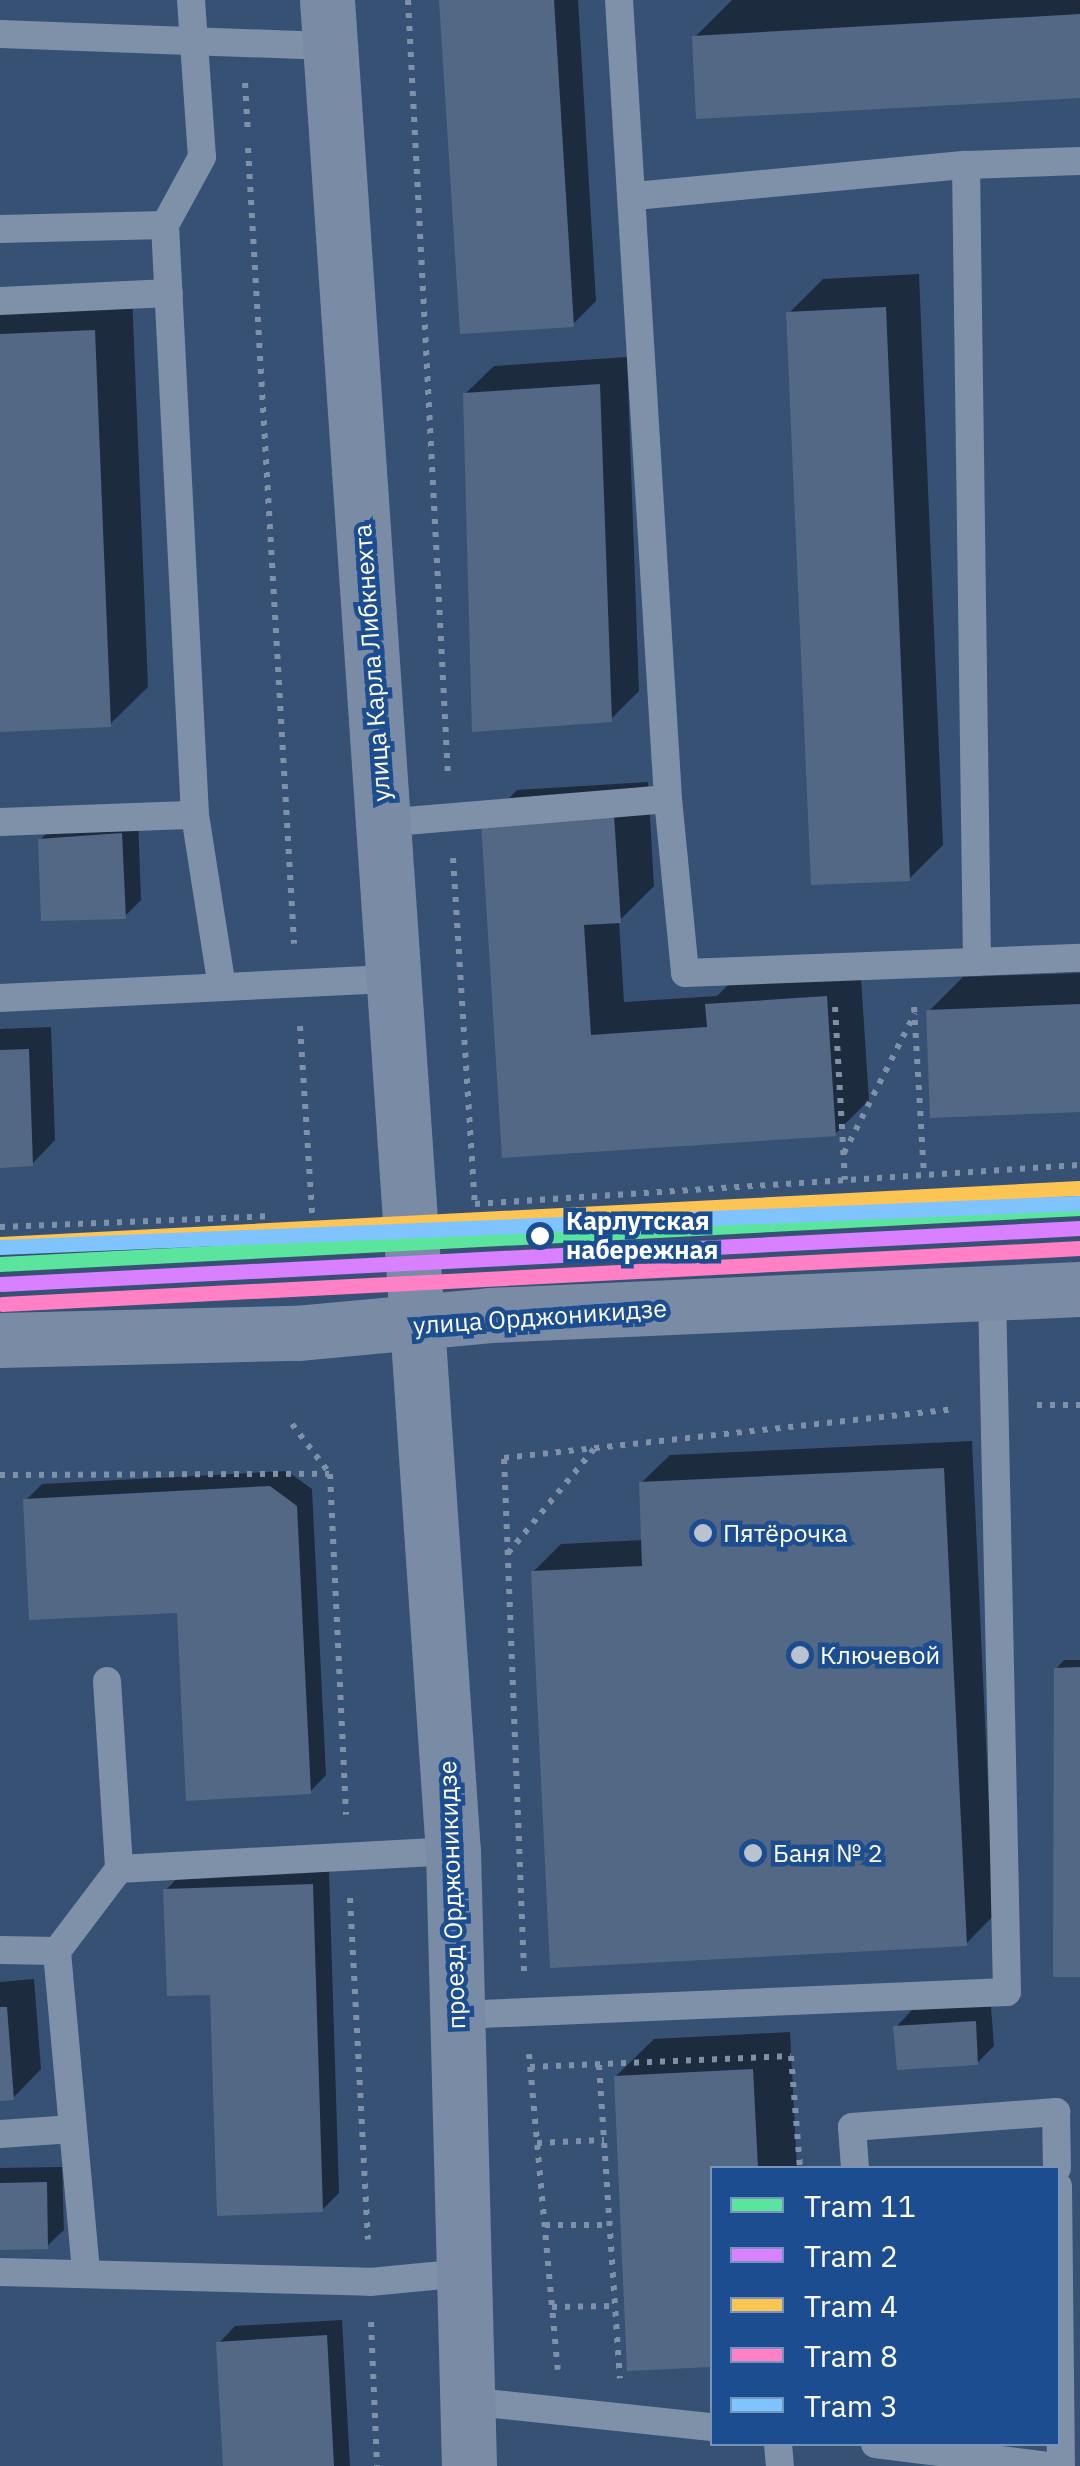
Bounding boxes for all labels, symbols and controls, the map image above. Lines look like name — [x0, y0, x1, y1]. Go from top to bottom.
street label: улица Карла Либкнехта — [347, 523, 397, 803]
place label: Карлутская набережная — [566, 1207, 718, 1266]
marker: Карлутская набережная — [523, 1219, 557, 1253]
street label: улица Орджоникидзе — [412, 1293, 668, 1341]
place label: Пятёрочка — [723, 1518, 848, 1548]
marker: Пятёрочка — [692, 1522, 714, 1544]
place label: Ключевой — [820, 1640, 940, 1670]
marker: Ключевой — [789, 1644, 811, 1666]
street label: проезд Орджоникидзе — [432, 1760, 472, 2030]
place label: Баня № 2 — [773, 1838, 883, 1868]
marker: Баня № 2 — [742, 1842, 764, 1864]
legend — [710, 2166, 1060, 2446]
text: Tram 11 — [804, 2186, 916, 2225]
text: Tram 2 — [804, 2236, 898, 2275]
text: Tram 4 — [804, 2286, 898, 2325]
text: Tram 8 — [804, 2336, 898, 2375]
text: Tram 3 — [804, 2386, 898, 2425]

